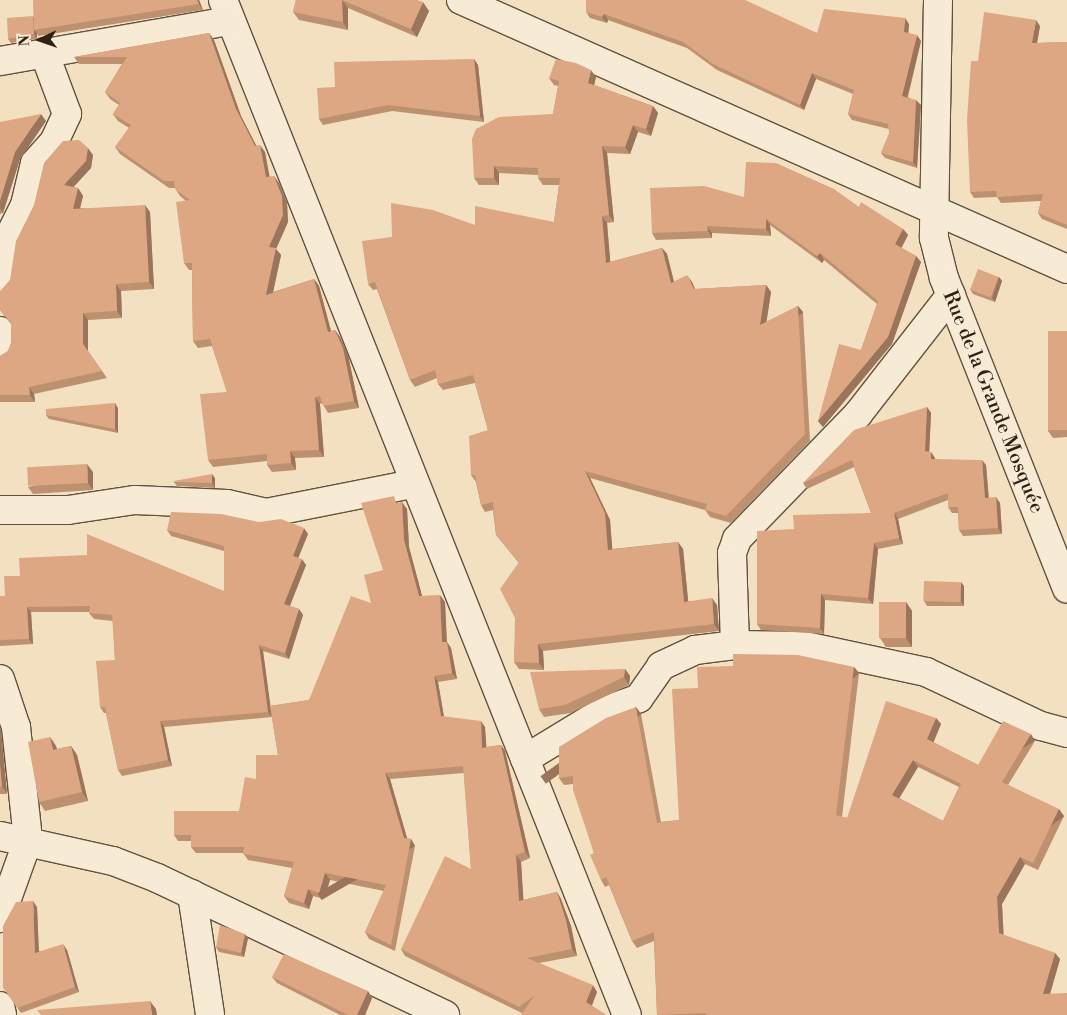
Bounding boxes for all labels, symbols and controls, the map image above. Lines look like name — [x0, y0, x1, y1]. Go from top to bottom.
north arrow — [15, 15, 65, 65]
text: N — [16, 35, 34, 47]
street label: Rue de la Grande Mosquée — [937, 287, 1049, 517]

